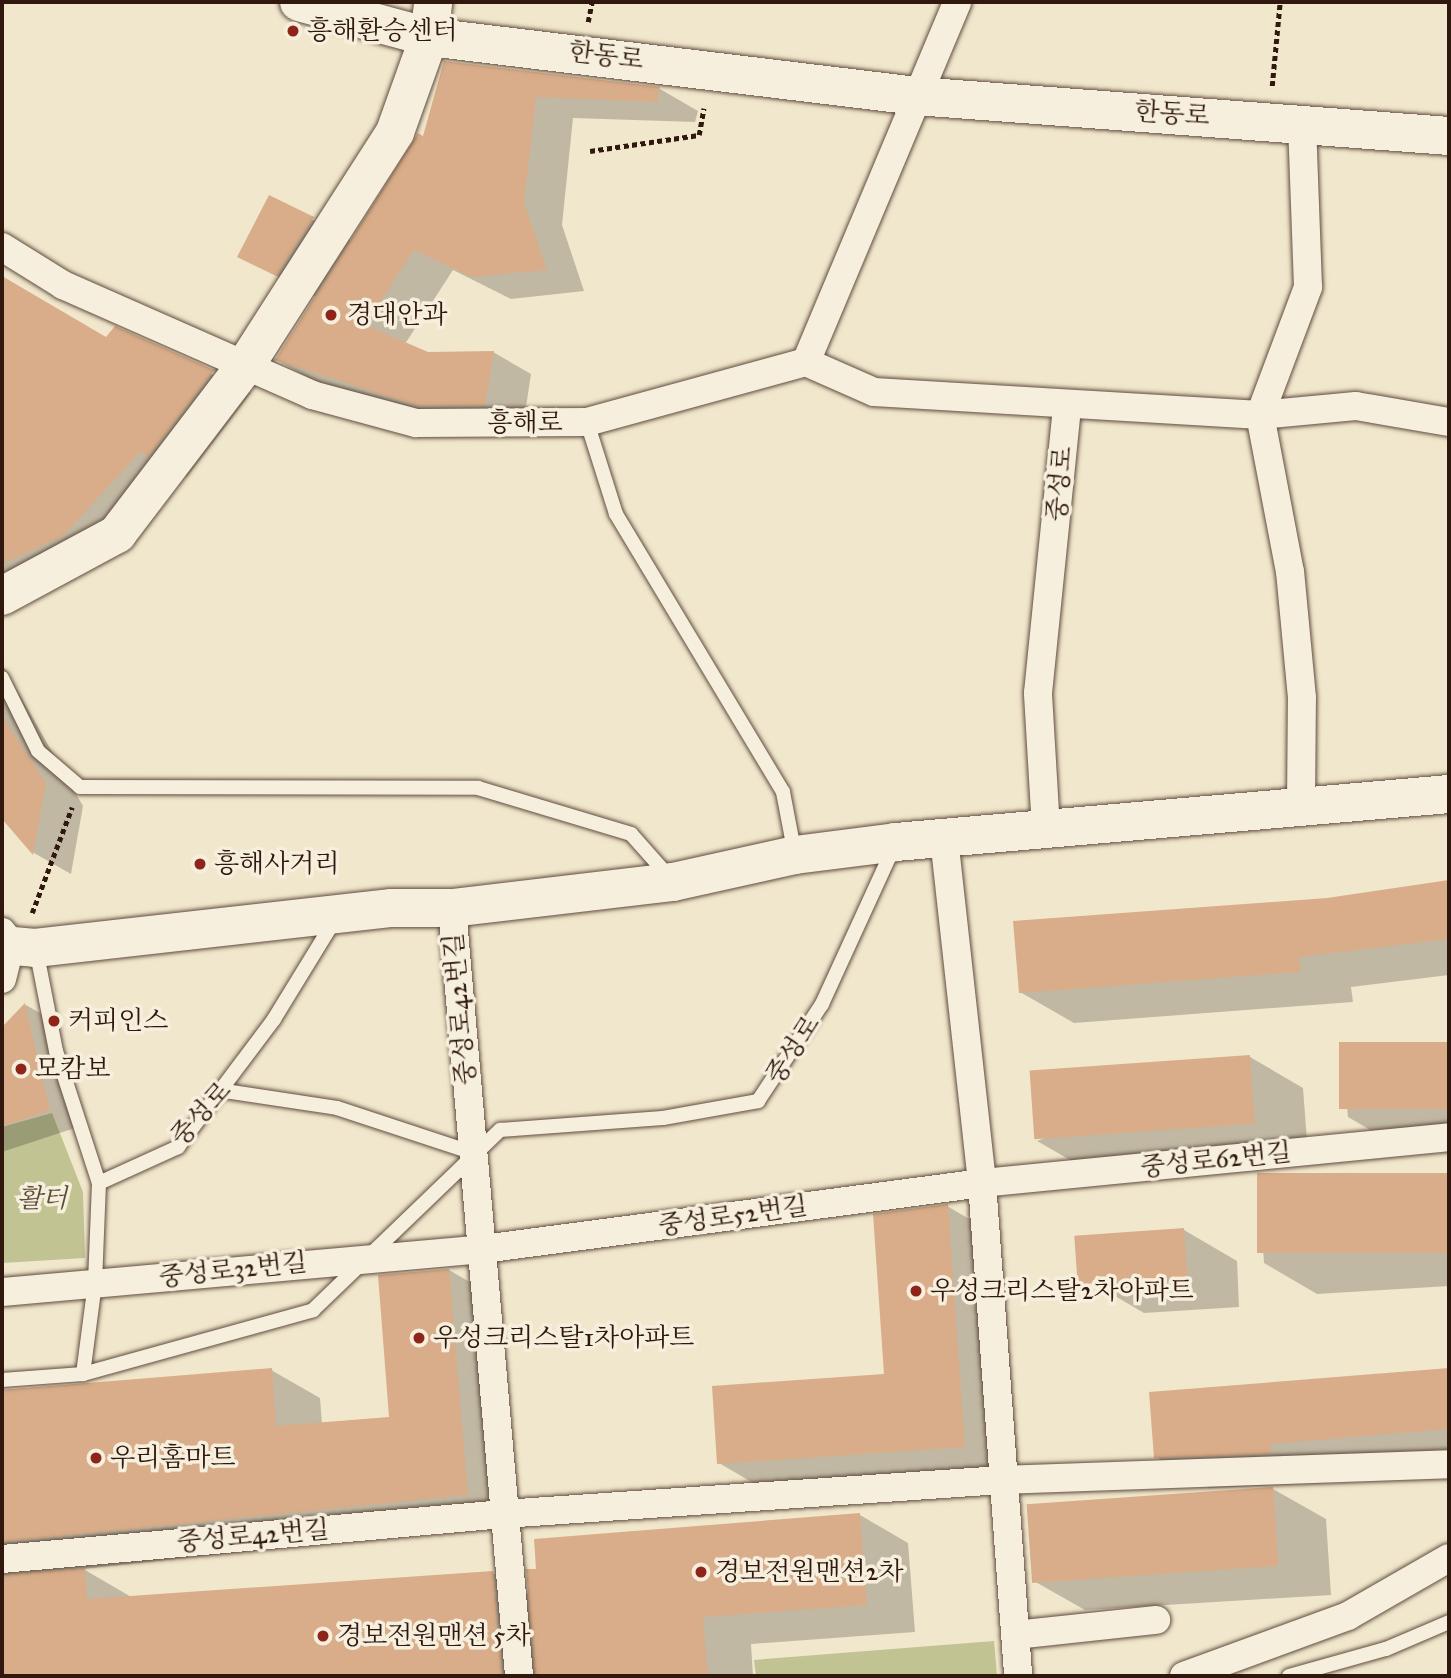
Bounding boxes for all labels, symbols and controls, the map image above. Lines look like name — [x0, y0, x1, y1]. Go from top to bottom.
place label: 흥해환승센터 — [307, 15, 458, 47]
marker: 흥해환승센터 — [285, 23, 301, 39]
street label: 한동로 — [567, 36, 645, 76]
street label: 한동로 — [1133, 96, 1211, 132]
place label: 경대안과 — [347, 299, 447, 331]
marker: 경대안과 — [321, 305, 341, 325]
street label: 흥해로 — [487, 407, 563, 439]
street label: 중성로 — [1041, 445, 1079, 523]
place label: 흥해사거리 — [214, 848, 340, 880]
marker: 흥해사거리 — [192, 856, 208, 872]
street label: 중성로42번길 — [438, 931, 482, 1087]
place label: 커피인스 — [68, 1005, 168, 1037]
street label: 중성로 — [759, 1010, 827, 1090]
marker: 커피인스 — [46, 1013, 62, 1029]
place label: 모캄보 — [35, 1053, 110, 1085]
marker: 모캄보 — [13, 1061, 29, 1077]
street label: 중성로 — [164, 1076, 238, 1152]
street label: 중성로62번길 — [1139, 1137, 1293, 1183]
park label: 활터 — [17, 1183, 67, 1215]
street label: 중성로52번길 — [656, 1190, 810, 1242]
street label: 중성로32번길 — [157, 1247, 309, 1293]
place label: 우성크리스탈2차아파트 — [930, 1275, 1194, 1307]
marker: 우성크리스탈2차아파트 — [908, 1283, 924, 1299]
place label: 우성크리스탈1차아파트 — [433, 1322, 694, 1354]
marker: 우성크리스탈1차아파트 — [411, 1330, 427, 1346]
place label: 우리홈마트 — [110, 1442, 236, 1474]
marker: 우리홈마트 — [88, 1450, 104, 1466]
street label: 중성로42번길 — [175, 1514, 331, 1558]
place label: 경보전원맨션2차 — [715, 1556, 904, 1588]
marker: 경보전원맨션2차 — [693, 1564, 709, 1580]
place label: 경보전원맨션 5차 — [337, 1620, 530, 1652]
marker: 경보전원맨션 5차 — [315, 1628, 331, 1644]

